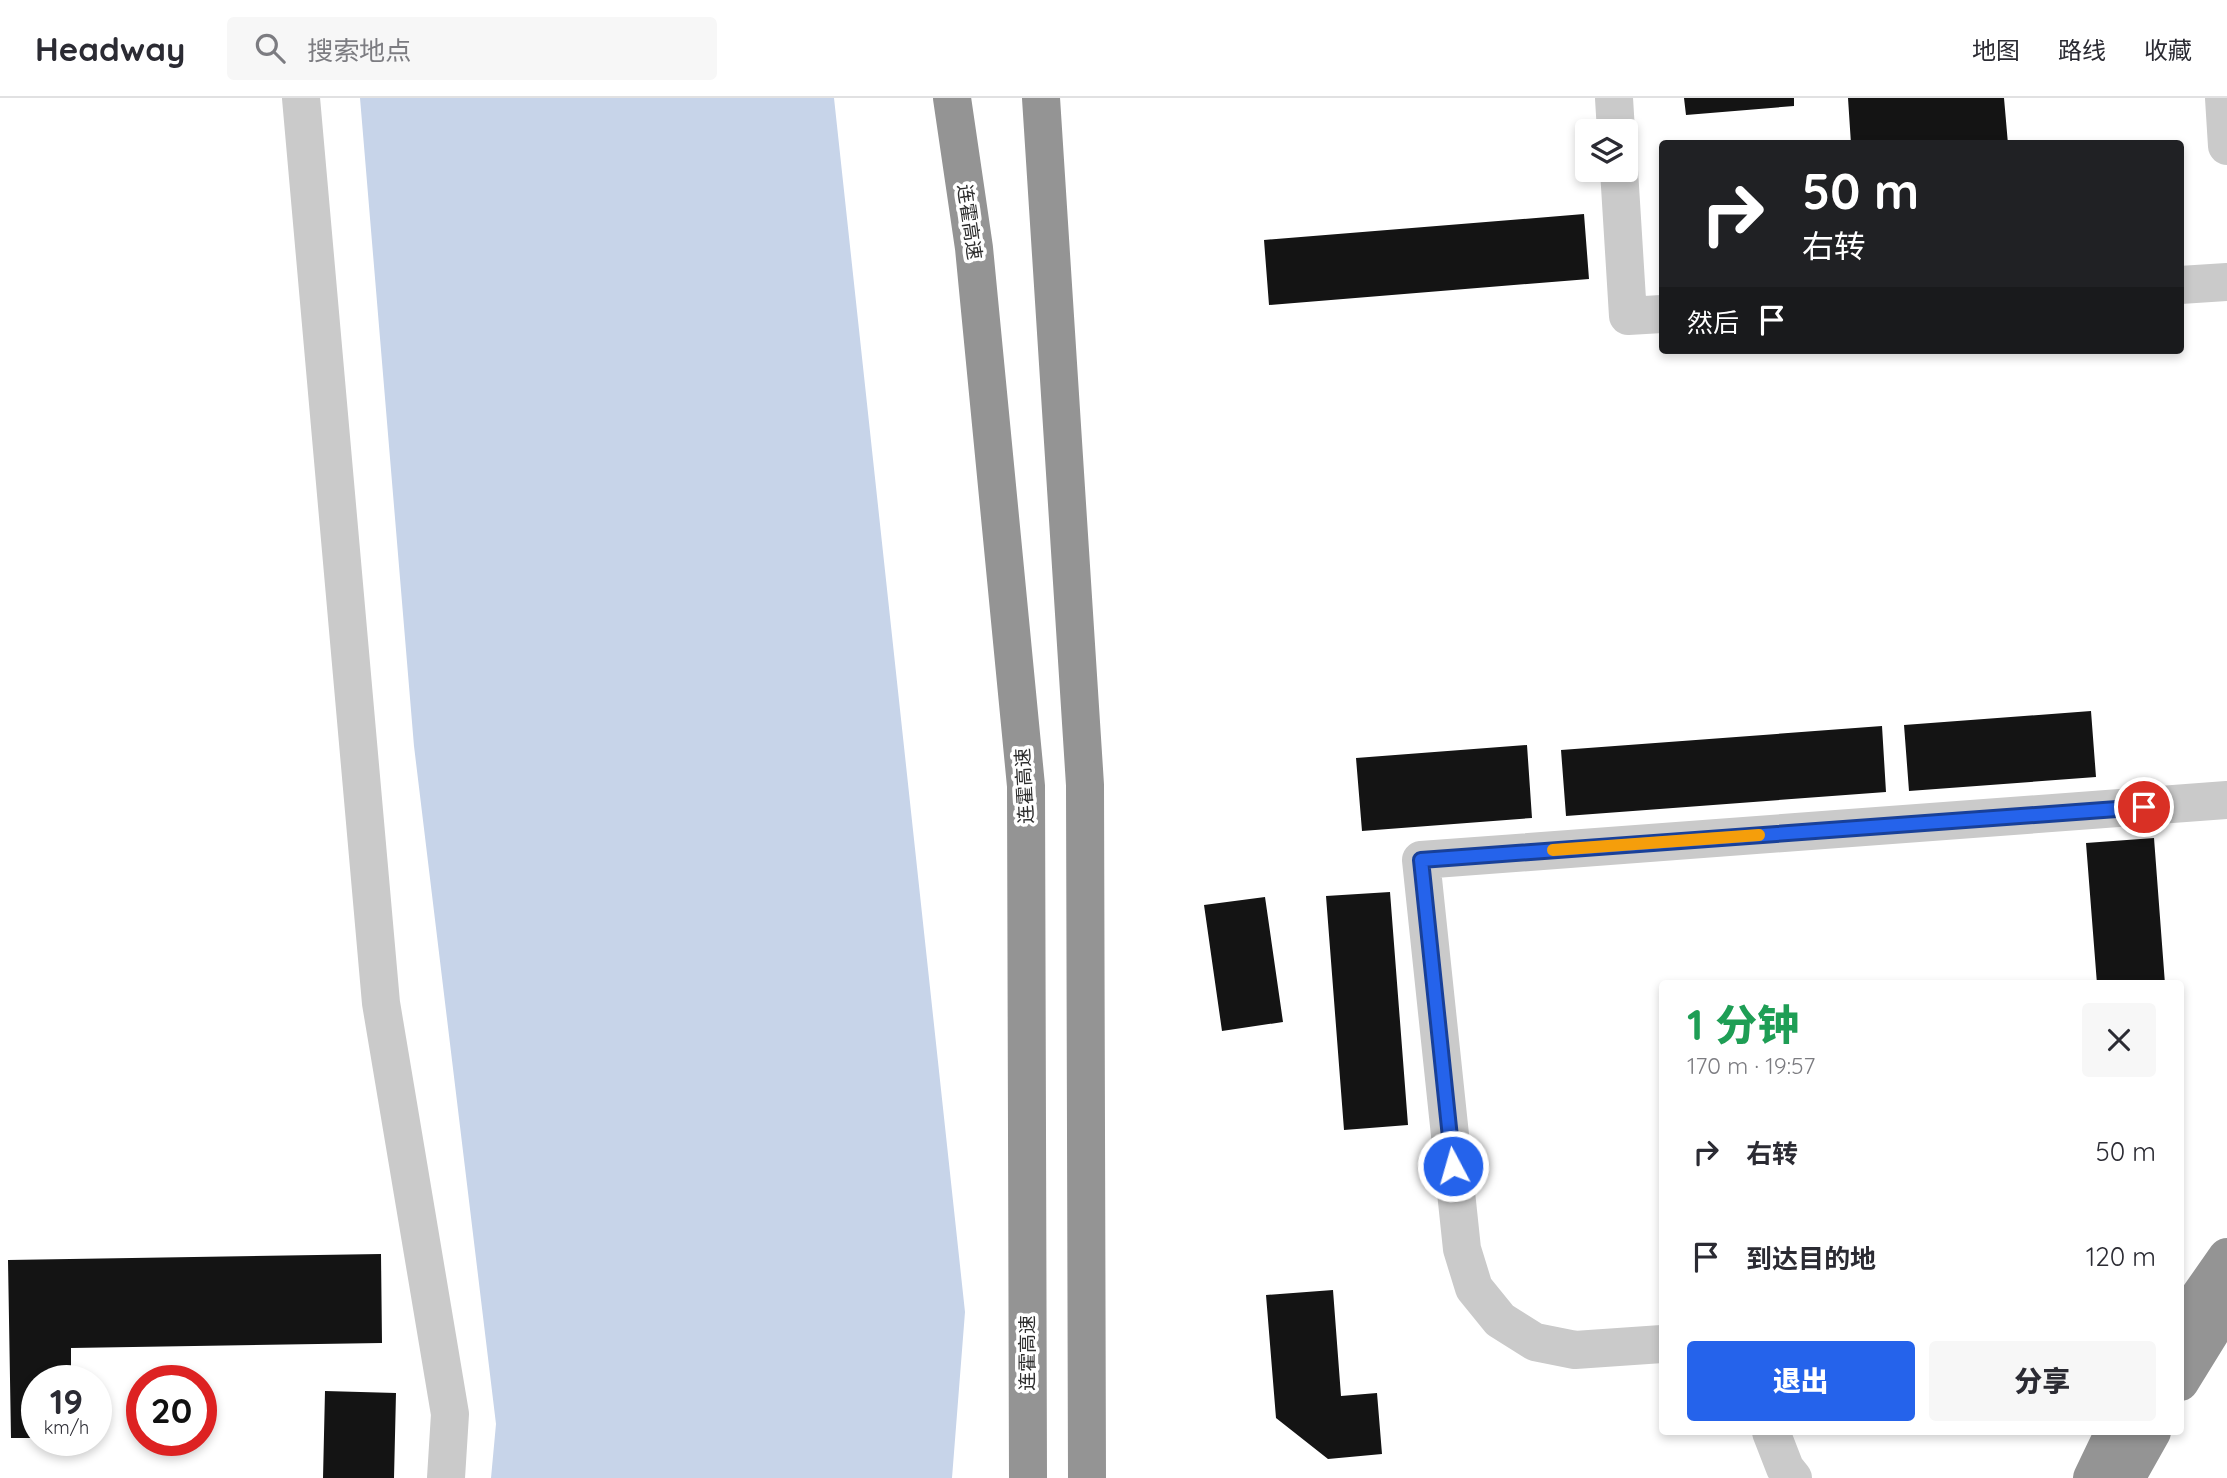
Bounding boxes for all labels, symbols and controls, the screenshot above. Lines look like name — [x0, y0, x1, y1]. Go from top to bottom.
search box — [227, 17, 717, 80]
text: Headway — [35, 28, 185, 69]
icon: search — [251, 29, 289, 67]
text: 搜索地点 — [307, 34, 411, 67]
text: 地图 — [1972, 35, 2020, 65]
text: 路线 — [2058, 35, 2106, 65]
text: 收藏 — [2144, 35, 2192, 65]
map controls — [1575, 119, 1638, 182]
button: layers — [1575, 119, 1638, 182]
text: 50 m — [1802, 160, 1919, 221]
icon: right — [1687, 168, 1778, 259]
street label: 连霍高速 — [953, 183, 987, 261]
text: 右转 — [1802, 226, 1866, 266]
icon: arrive — [1753, 301, 1791, 339]
text: 然后 — [1687, 306, 1739, 339]
street label: 连霍高速 — [1010, 747, 1038, 825]
pin — [2114, 777, 2174, 837]
icon: arrive — [2125, 788, 2163, 826]
text: 1 分钟 — [1687, 998, 1799, 1051]
button: close — [2082, 1003, 2156, 1077]
text: 170 m · 19:57 — [1687, 1051, 1815, 1080]
position arrow — [1416, 1129, 1490, 1203]
icon: right — [1687, 1133, 1725, 1171]
text: 50 m — [2096, 1135, 2156, 1168]
text: 右转 — [1746, 1137, 1798, 1170]
icon: arrive — [1687, 1238, 1725, 1276]
text: 120 m — [2086, 1240, 2156, 1273]
text: 到达目的地 — [1746, 1242, 1876, 1275]
street label: 连霍高速 — [1015, 1315, 1039, 1391]
button: 退出 — [1687, 1341, 1915, 1421]
button: 分享 — [1929, 1341, 2156, 1421]
speed limit sign: 20 — [126, 1365, 217, 1456]
text: 19 — [50, 1379, 83, 1423]
text: km/h — [44, 1416, 89, 1439]

